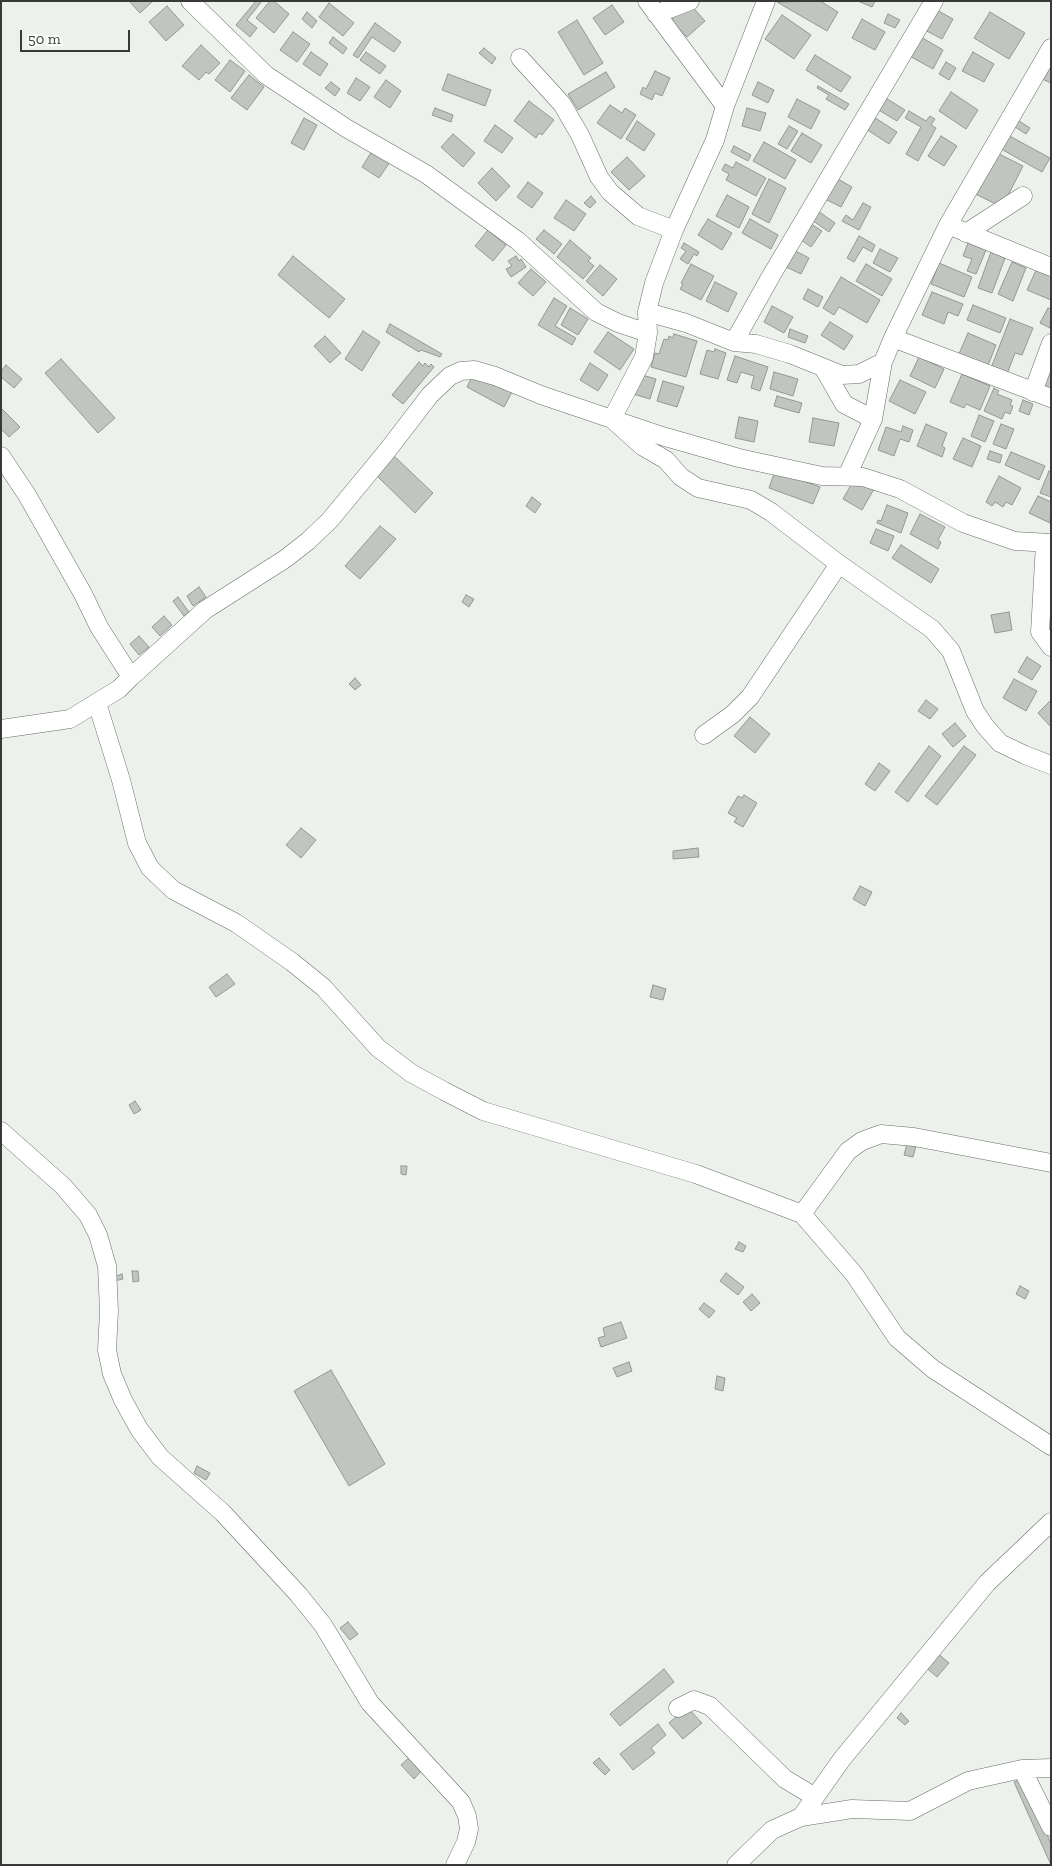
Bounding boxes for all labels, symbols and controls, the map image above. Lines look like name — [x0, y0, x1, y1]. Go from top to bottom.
scale bar — [22, 20, 132, 52]
text: 50 m — [28, 30, 61, 48]

